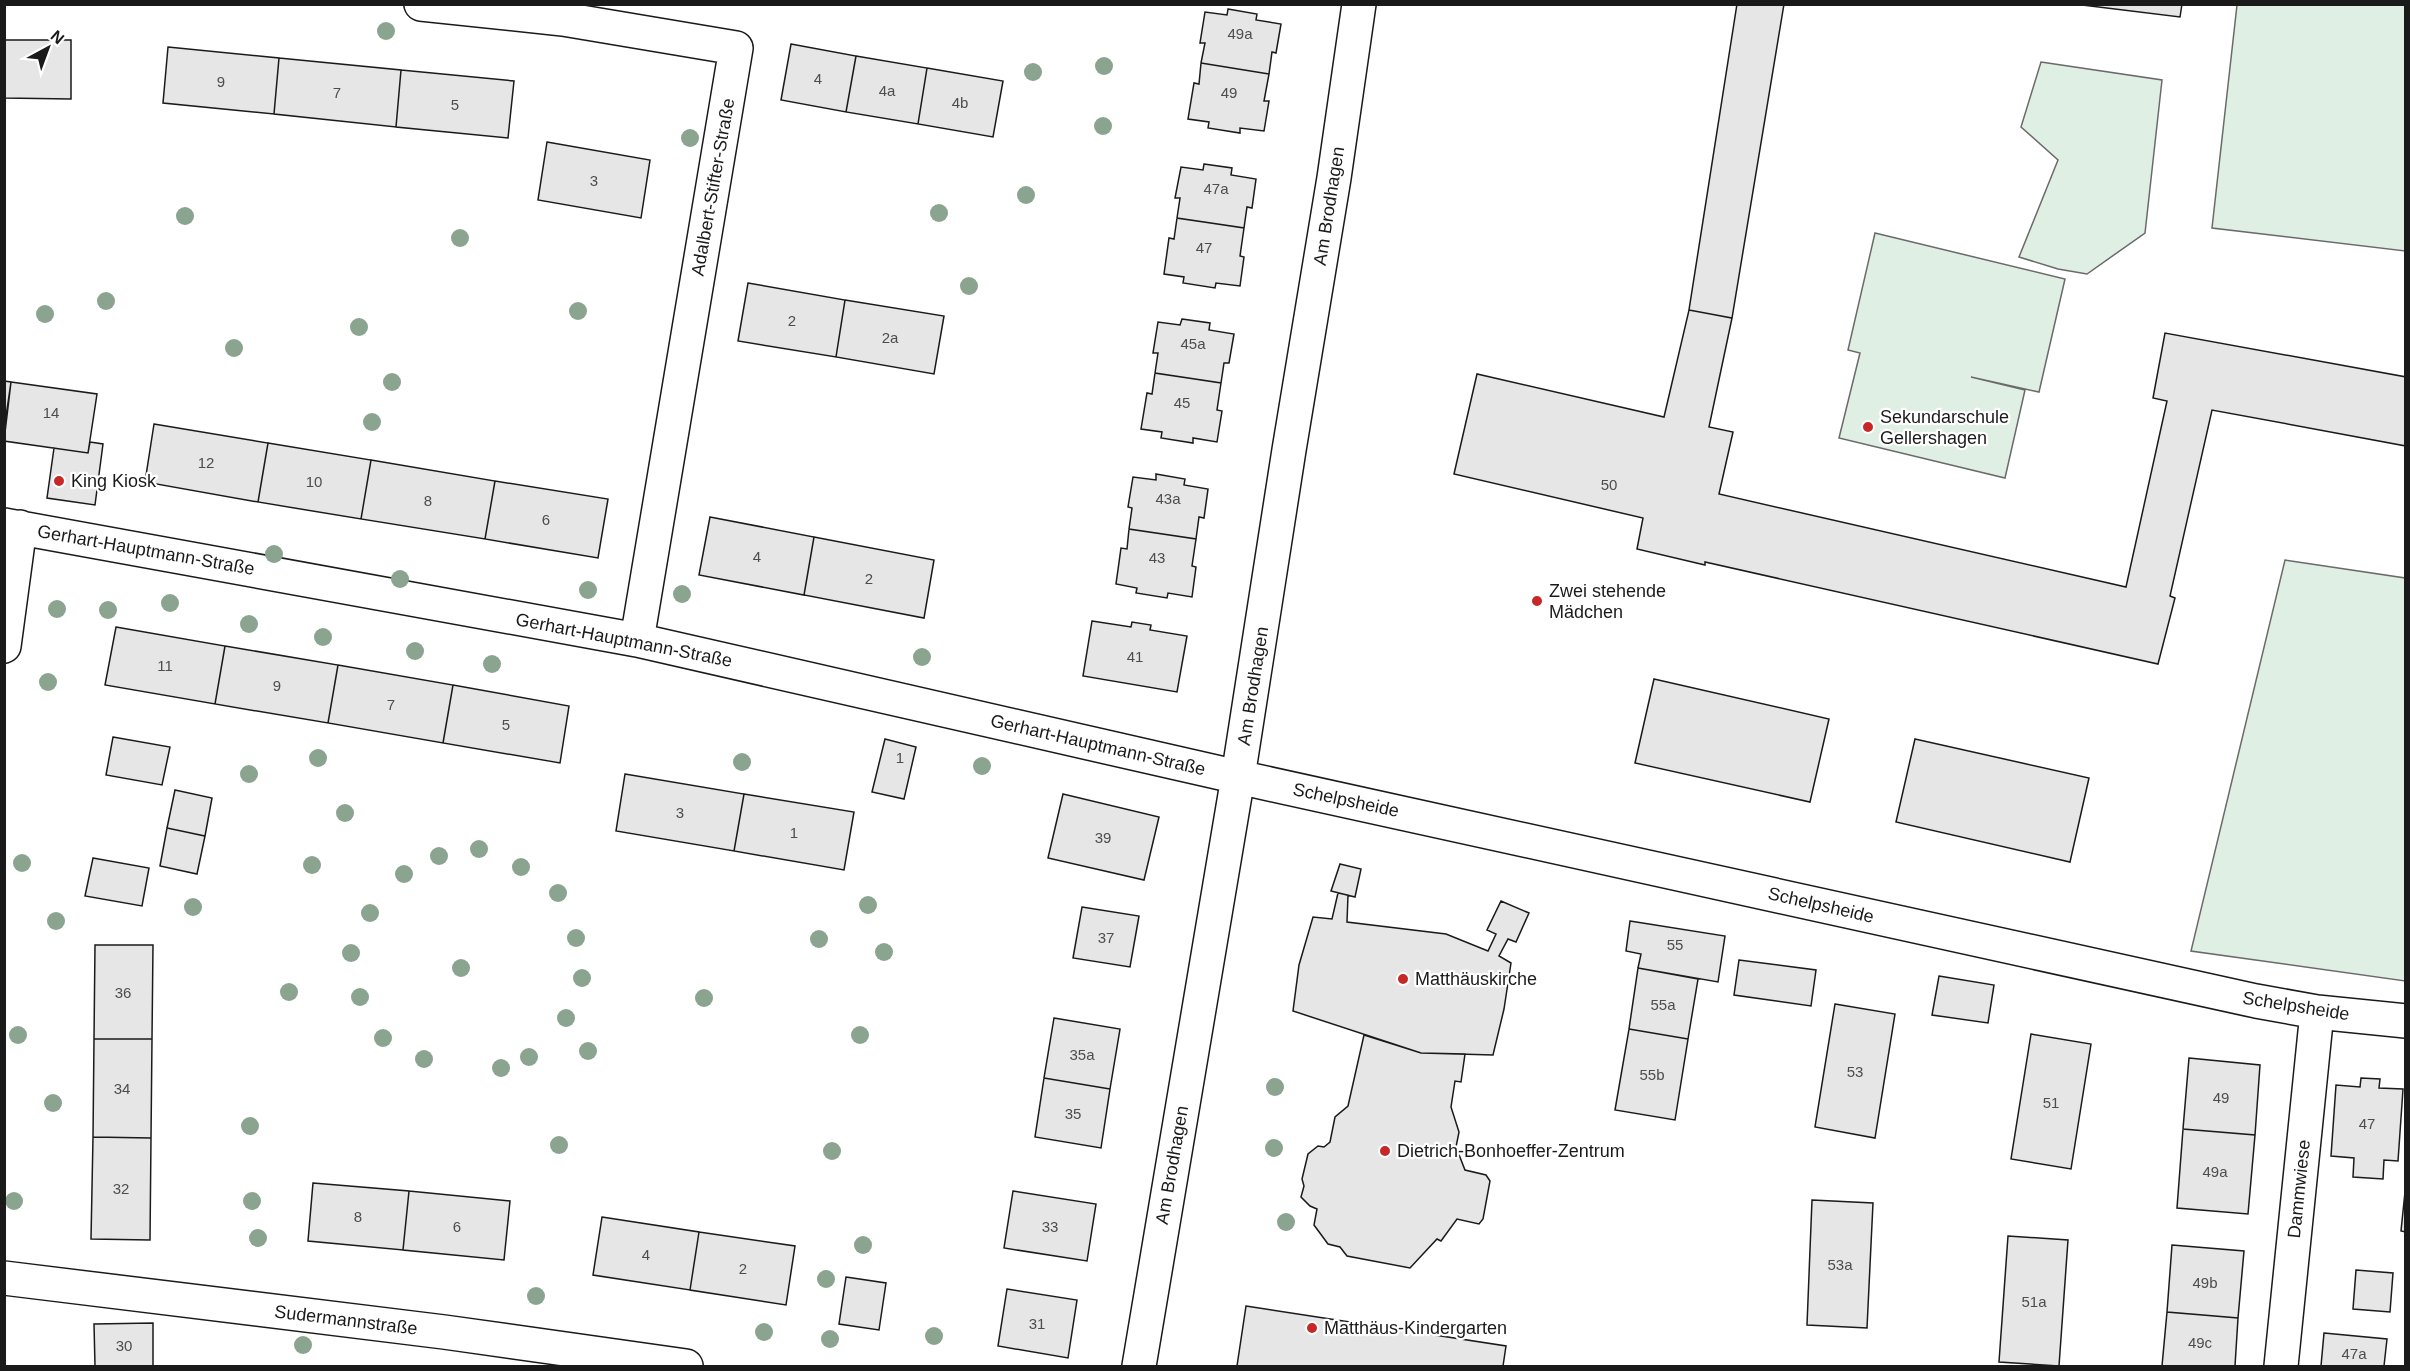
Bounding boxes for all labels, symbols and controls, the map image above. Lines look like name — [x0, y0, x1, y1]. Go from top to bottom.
north arrow — [18, 18, 78, 78]
house number: 49a — [1227, 25, 1253, 42]
text: N — [48, 27, 67, 47]
house number: 4 — [814, 70, 822, 87]
house number: 9 — [217, 73, 225, 90]
house number: 4a — [879, 82, 896, 99]
house number: 7 — [333, 84, 341, 101]
house number: 49 — [1221, 84, 1237, 101]
house number: 4b — [952, 94, 968, 111]
house number: 5 — [451, 96, 459, 113]
street label: Adalbert-Stifter-Straße — [688, 97, 738, 277]
street label: Am Brodhagen — [1310, 145, 1348, 267]
house number: 3 — [590, 172, 598, 189]
house number: 47a — [1203, 180, 1229, 197]
house number: 47 — [1196, 239, 1212, 256]
house number: 2 — [788, 312, 796, 329]
house number: 2a — [882, 329, 899, 346]
house number: 45a — [1180, 335, 1206, 352]
house number: 45 — [1174, 394, 1190, 411]
house number: 14 — [43, 404, 59, 421]
place label: Sekundarschule Gellershagen — [1880, 407, 2009, 448]
marker: Sekundarschule Gellershagen — [1861, 420, 1875, 434]
house number: 12 — [198, 454, 214, 471]
place label: King Kiosk — [71, 471, 157, 491]
house number: 10 — [306, 473, 322, 490]
marker: King Kiosk — [52, 474, 66, 488]
house number: 50 — [1601, 476, 1617, 493]
house number: 43a — [1155, 490, 1181, 507]
house number: 8 — [424, 492, 432, 509]
house number: 6 — [542, 511, 550, 528]
street label: Gerhart-Hauptmann-Straße — [36, 521, 256, 579]
house number: 4 — [753, 548, 761, 565]
house number: 43 — [1149, 549, 1165, 566]
house number: 2 — [865, 570, 873, 587]
place label: Zwei stehende Mädchen — [1549, 581, 1666, 622]
marker: Zwei stehende Mädchen — [1530, 594, 1544, 608]
street label: Gerhart-Hauptmann-Straße — [514, 609, 734, 671]
street label: Am Brodhagen — [1234, 625, 1272, 747]
house number: 41 — [1127, 648, 1143, 665]
house number: 11 — [157, 657, 173, 674]
house number: 9 — [273, 677, 281, 694]
house number: 7 — [387, 696, 395, 713]
street label: Gerhart-Hauptmann-Straße — [989, 711, 1207, 779]
house number: 5 — [502, 716, 510, 733]
house number: 1 — [896, 749, 904, 766]
street label: Schelpsheide — [1291, 779, 1401, 821]
house number: 3 — [676, 804, 684, 821]
house number: 1 — [790, 824, 798, 841]
house number: 39 — [1095, 829, 1111, 846]
street label: Schelpsheide — [1766, 883, 1876, 927]
house number: 37 — [1098, 929, 1114, 946]
house number: 55 — [1667, 936, 1683, 953]
place label: Matthäuskirche — [1415, 969, 1537, 989]
marker: Matthäuskirche — [1396, 972, 1410, 986]
house number: 36 — [115, 984, 131, 1001]
street label: Schelpsheide — [2241, 988, 2351, 1024]
house number: 55a — [1650, 996, 1676, 1013]
house number: 35a — [1069, 1046, 1095, 1063]
house number: 53 — [1847, 1063, 1863, 1080]
house number: 55b — [1639, 1066, 1665, 1083]
house number: 34 — [114, 1080, 130, 1097]
house number: 49 — [2213, 1089, 2229, 1106]
house number: 51 — [2043, 1094, 2059, 1111]
street label: Am Brodhagen — [1152, 1104, 1192, 1226]
house number: 35 — [1065, 1105, 1081, 1122]
house number: 47 — [2359, 1115, 2375, 1132]
street label: Dammwiese — [2284, 1139, 2314, 1239]
place label: Dietrich-Bonhoeffer-Zentrum — [1397, 1141, 1625, 1161]
marker: Dietrich-Bonhoeffer-Zentrum — [1378, 1144, 1392, 1158]
house number: 49a — [2202, 1163, 2228, 1180]
house number: 32 — [113, 1180, 129, 1197]
house number: 8 — [354, 1208, 362, 1225]
house number: 6 — [453, 1218, 461, 1235]
house number: 33 — [1042, 1218, 1058, 1235]
house number: 4 — [642, 1246, 650, 1263]
house number: 53a — [1827, 1256, 1853, 1273]
house number: 2 — [739, 1260, 747, 1277]
house number: 49b — [2192, 1274, 2218, 1291]
house number: 51a — [2021, 1293, 2047, 1310]
street label: Sudermannstraße — [273, 1301, 419, 1339]
house number: 31 — [1029, 1315, 1045, 1332]
place label: Matthäus-Kindergarten — [1324, 1318, 1507, 1338]
marker: Matthäus-Kindergarten — [1305, 1321, 1319, 1335]
house number: 49c — [2188, 1334, 2213, 1351]
house number: 30 — [116, 1337, 132, 1354]
house number: 47a — [2341, 1345, 2367, 1362]

